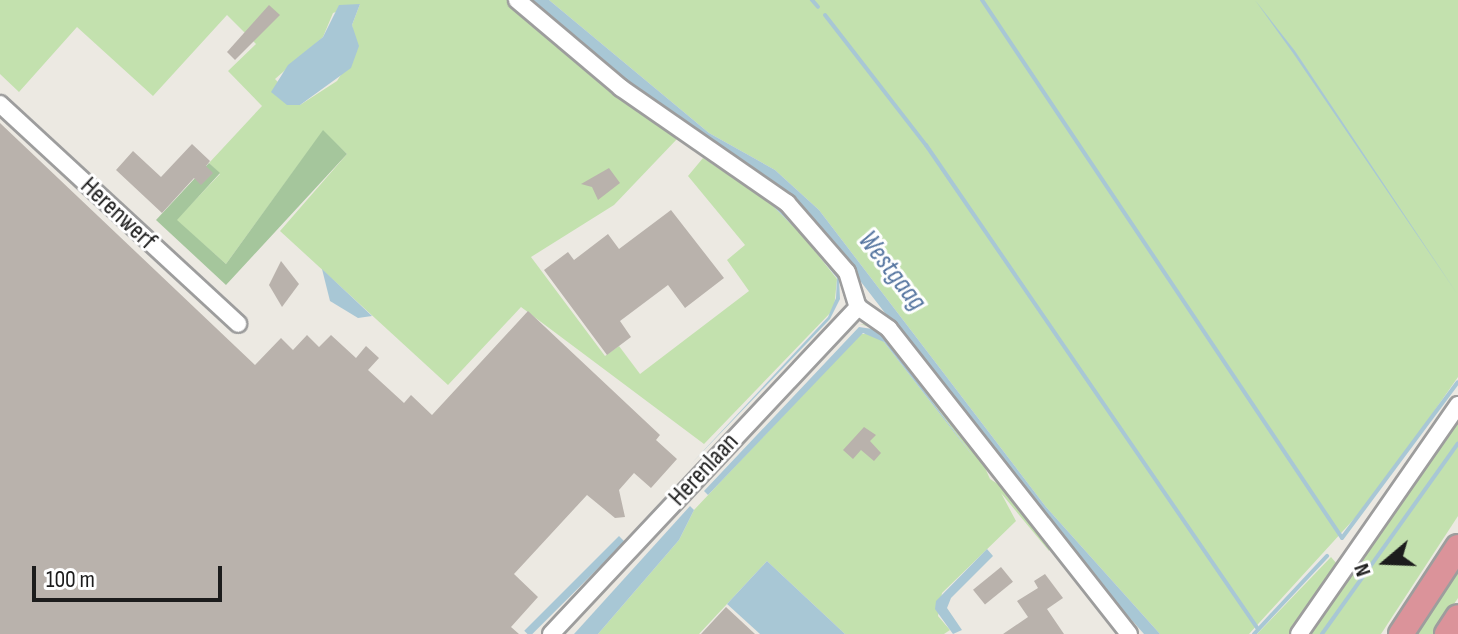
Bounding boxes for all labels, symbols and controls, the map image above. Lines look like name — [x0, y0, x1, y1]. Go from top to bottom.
street label: Herenwerf — [74, 171, 162, 257]
water label: Westgaag — [851, 225, 933, 317]
street label: Herenlaan — [662, 427, 746, 513]
north arrow — [1346, 522, 1426, 602]
scale bar — [36, 550, 226, 600]
text: N — [1348, 560, 1378, 580]
text: 100 m — [46, 565, 95, 594]

